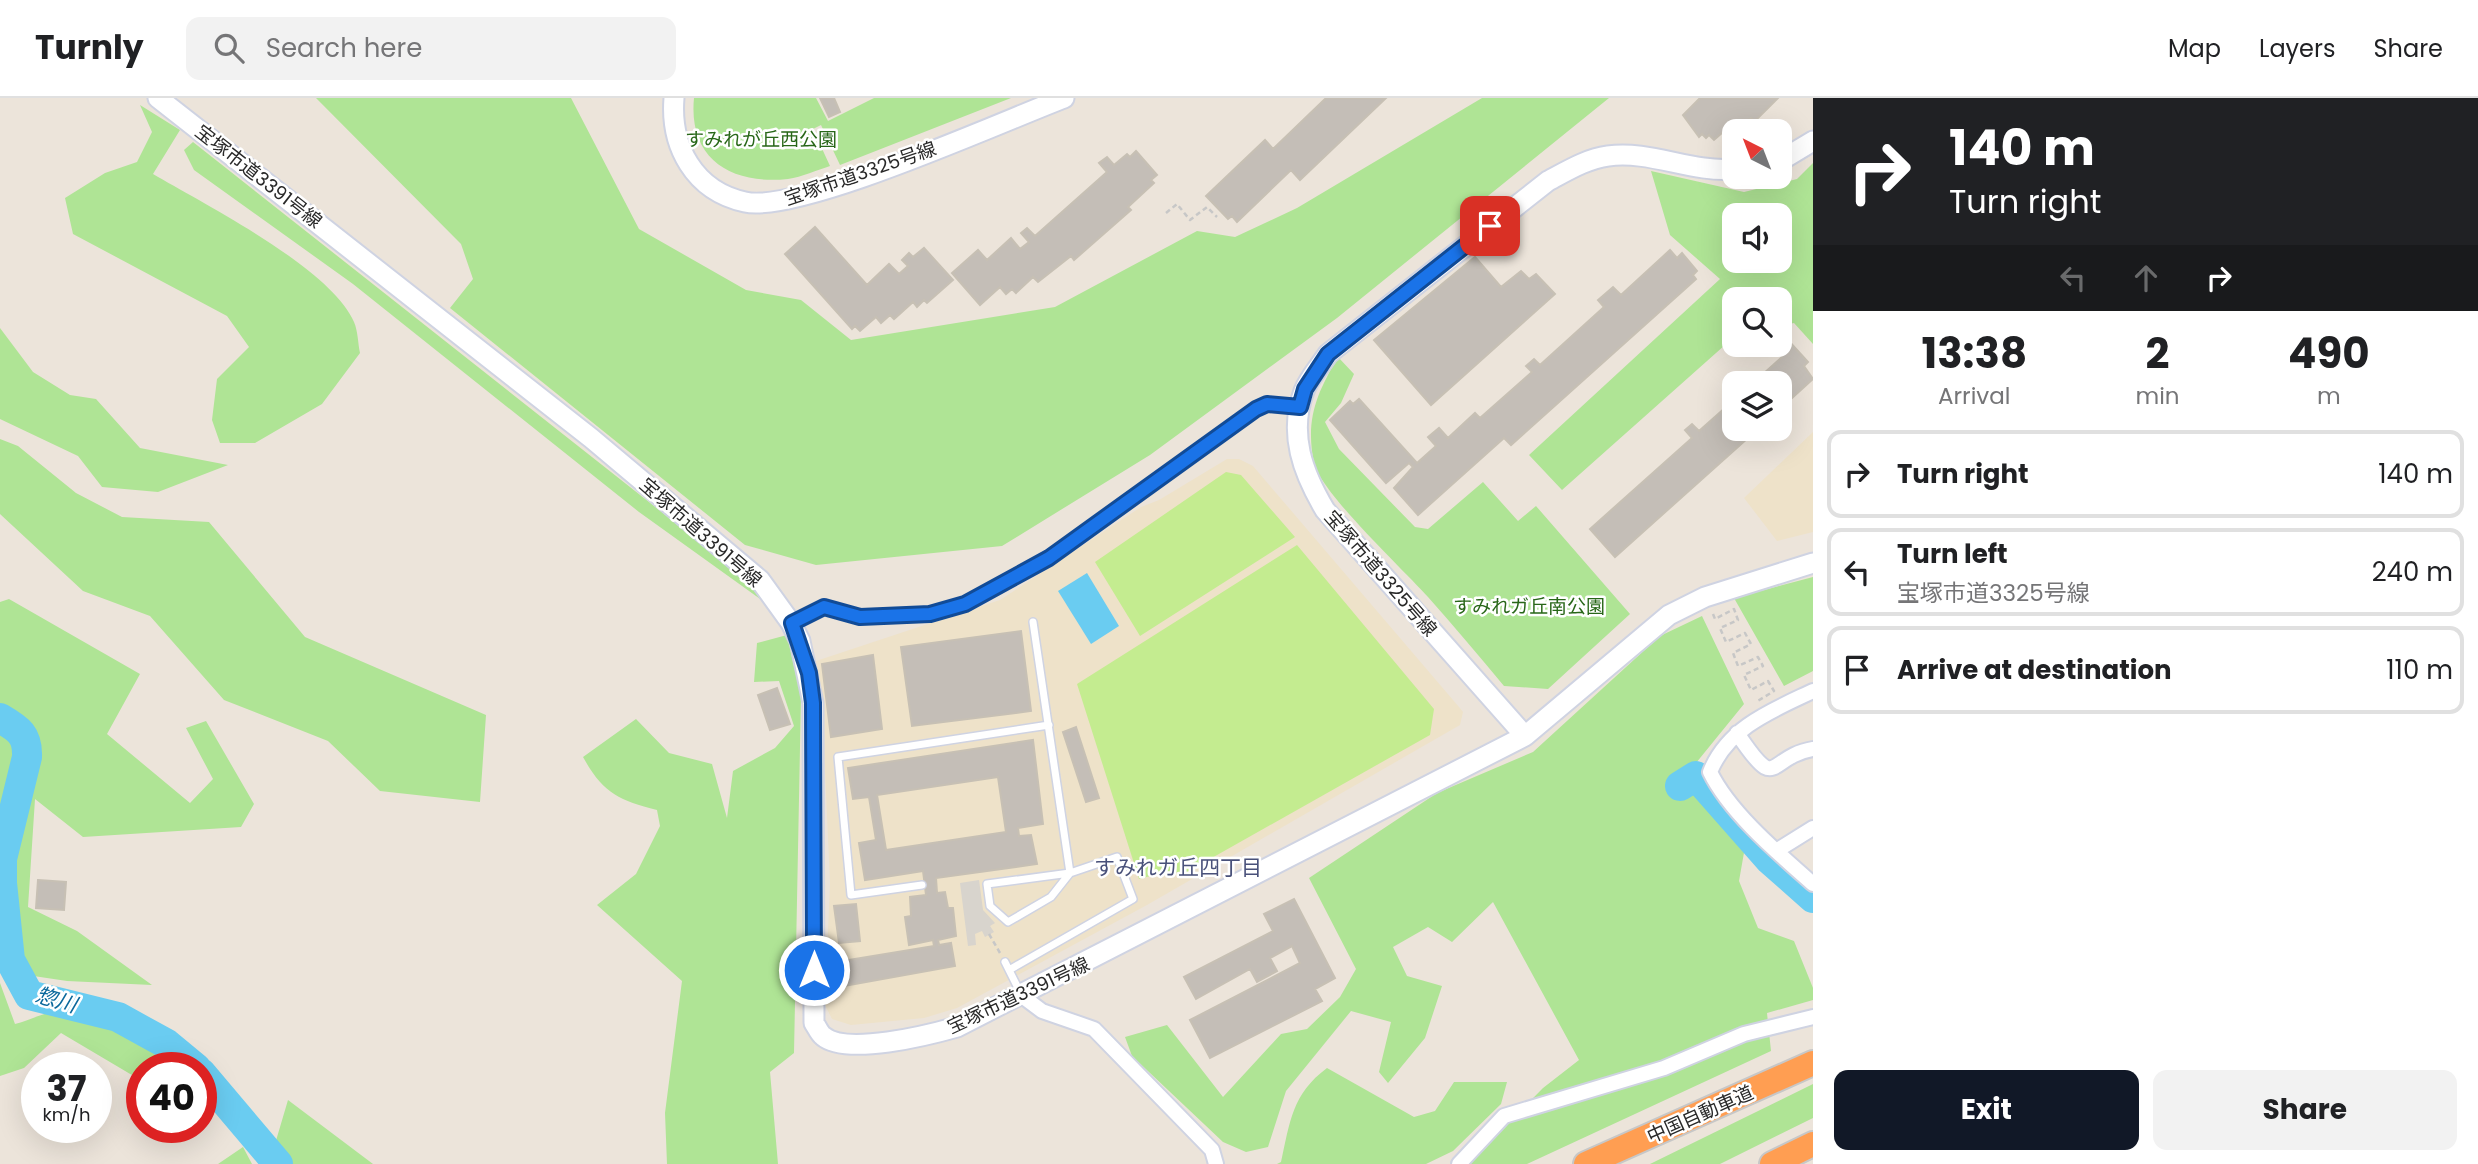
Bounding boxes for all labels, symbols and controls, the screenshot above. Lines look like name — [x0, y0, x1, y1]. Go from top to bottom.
search box — [186, 17, 676, 80]
text: Turnly — [35, 24, 144, 71]
icon: search — [210, 29, 248, 67]
text: Search here — [266, 30, 422, 66]
text: Map — [2168, 32, 2221, 65]
text: Layers — [2259, 32, 2335, 65]
text: Share — [2373, 32, 2443, 65]
text: 140 m — [1949, 114, 2095, 182]
street label: 宝塚市道3391号線 — [190, 118, 328, 235]
north arrow — [1722, 119, 1792, 189]
map controls — [1722, 119, 1792, 441]
park label: すみれが丘西公園 — [685, 126, 837, 153]
icon: right — [1834, 126, 1925, 217]
street label: 宝塚市道3325号線 — [780, 135, 940, 212]
text: Turn right — [1949, 179, 2101, 224]
pin — [1460, 196, 1520, 256]
button: sound — [1722, 203, 1792, 273]
icon: arrive — [1471, 207, 1509, 245]
icon: left — [2054, 259, 2092, 297]
icon: ahead — [2127, 259, 2165, 297]
icon: right — [2200, 259, 2238, 297]
button: search — [1722, 287, 1792, 357]
text: 13:38 — [1921, 324, 2027, 383]
text: 2 — [2146, 324, 2170, 383]
text: 490 — [2288, 324, 2370, 383]
button: layers — [1722, 371, 1792, 441]
text: Arrival — [1938, 380, 2010, 412]
text: min — [2136, 380, 2180, 412]
text: m — [2317, 380, 2341, 412]
icon: right — [1838, 455, 1876, 493]
text: Turn right — [1897, 456, 2029, 492]
text: 140 m — [2378, 456, 2453, 492]
street label: 宝塚市道3391号線 — [634, 472, 768, 593]
street label: 宝塚市道3325号線 — [1318, 504, 1443, 642]
text: Turn left — [1897, 536, 2008, 572]
icon: left — [1838, 553, 1876, 591]
text: 240 m — [2372, 554, 2453, 590]
text: 宝塚市道3325号線 — [1897, 577, 2090, 609]
park label: すみれガ丘南公園 — [1453, 593, 1605, 620]
icon: arrive — [1838, 651, 1876, 689]
text: Arrive at destination — [1897, 652, 2172, 688]
text: 110 m — [2386, 652, 2453, 688]
district label: すみれガ丘四丁目 — [1094, 853, 1262, 882]
position arrow — [777, 933, 851, 1007]
street label: 宝塚市道3391号線 — [943, 951, 1094, 1040]
water label: 惣川 — [32, 980, 82, 1020]
speed limit sign: 40 — [126, 1052, 217, 1143]
text: 37 — [47, 1064, 86, 1113]
button: Exit — [1834, 1070, 2139, 1150]
button: Share — [2153, 1070, 2457, 1150]
street label: 中国自動車道 — [1643, 1079, 1758, 1150]
text: km/h — [43, 1102, 90, 1127]

